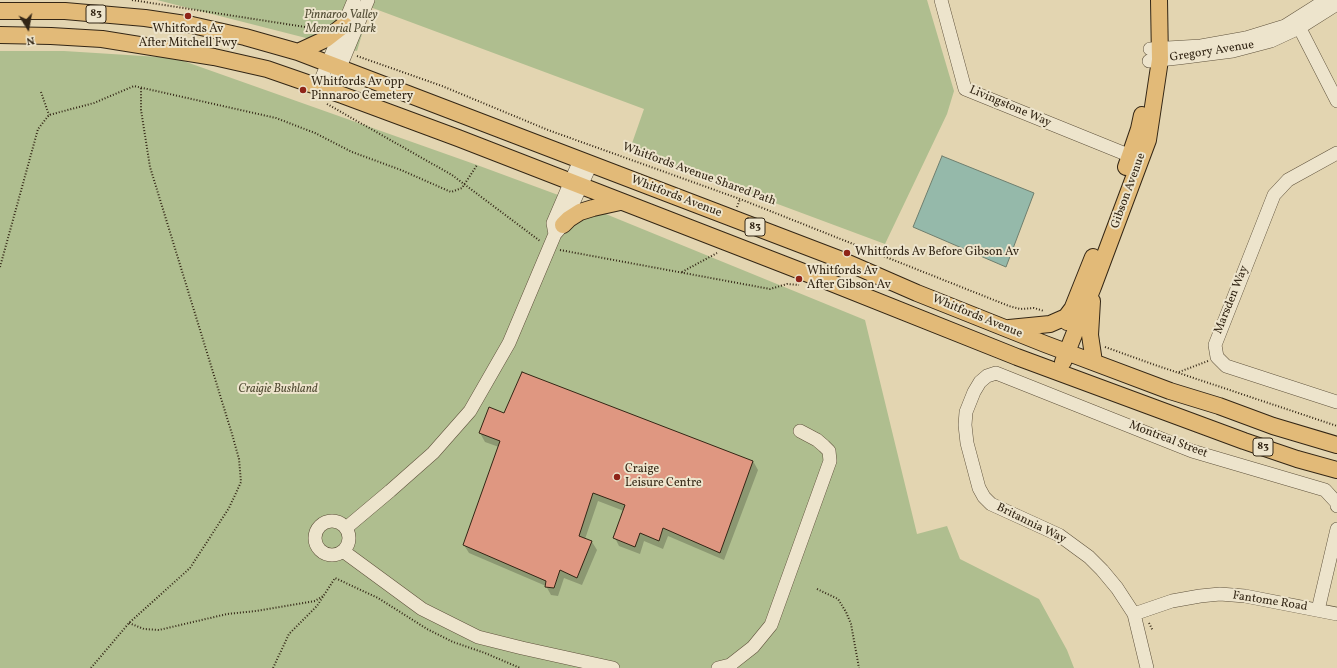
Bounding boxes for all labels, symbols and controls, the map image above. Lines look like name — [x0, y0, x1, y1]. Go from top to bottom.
road number: 83 — [86, 5, 106, 23]
north arrow — [8, 8, 48, 48]
park label: Pinnaroo Valley Memorial Park — [304, 9, 378, 37]
marker: Whitfords Av After Mitchell Fwy — [183, 11, 193, 21]
place label: Whitfords Av After Mitchell Fwy — [139, 23, 237, 51]
text: N — [25, 32, 36, 48]
street label: Gregory Avenue — [1169, 38, 1255, 66]
place label: Whitfords Av opp Pinnaroo Cemetery — [311, 76, 413, 104]
street label: Livingstone Way — [967, 83, 1053, 131]
marker: Whitfords Av opp Pinnaroo Cemetery — [298, 85, 308, 95]
street label: Whitfords Avenue Shared Path — [620, 141, 778, 209]
street label: Gibson Avenue — [1109, 151, 1149, 231]
street label: Whitfords Avenue — [629, 173, 723, 221]
road number: 83 — [745, 218, 765, 236]
place label: Whitfords Av Before Gibson Av — [855, 246, 1019, 260]
marker: Whitfords Av Before Gibson Av — [842, 248, 852, 258]
street label: Marsden Way — [1212, 264, 1252, 336]
place label: Whitfords Av After Gibson Av — [807, 265, 891, 293]
marker: Whitfords Av After Gibson Av — [794, 274, 804, 284]
street label: Whitfords Avenue — [930, 292, 1024, 342]
park label: Craigie Bushland — [238, 383, 318, 397]
street label: Montreal Street — [1127, 418, 1209, 462]
road number: 83 — [1253, 438, 1273, 456]
place label: Craige Leisure Centre — [625, 463, 702, 491]
marker: Craige Leisure Centre — [612, 472, 622, 482]
street label: Britannia Way — [994, 501, 1068, 547]
street label: Fantome Road — [1232, 589, 1308, 615]

